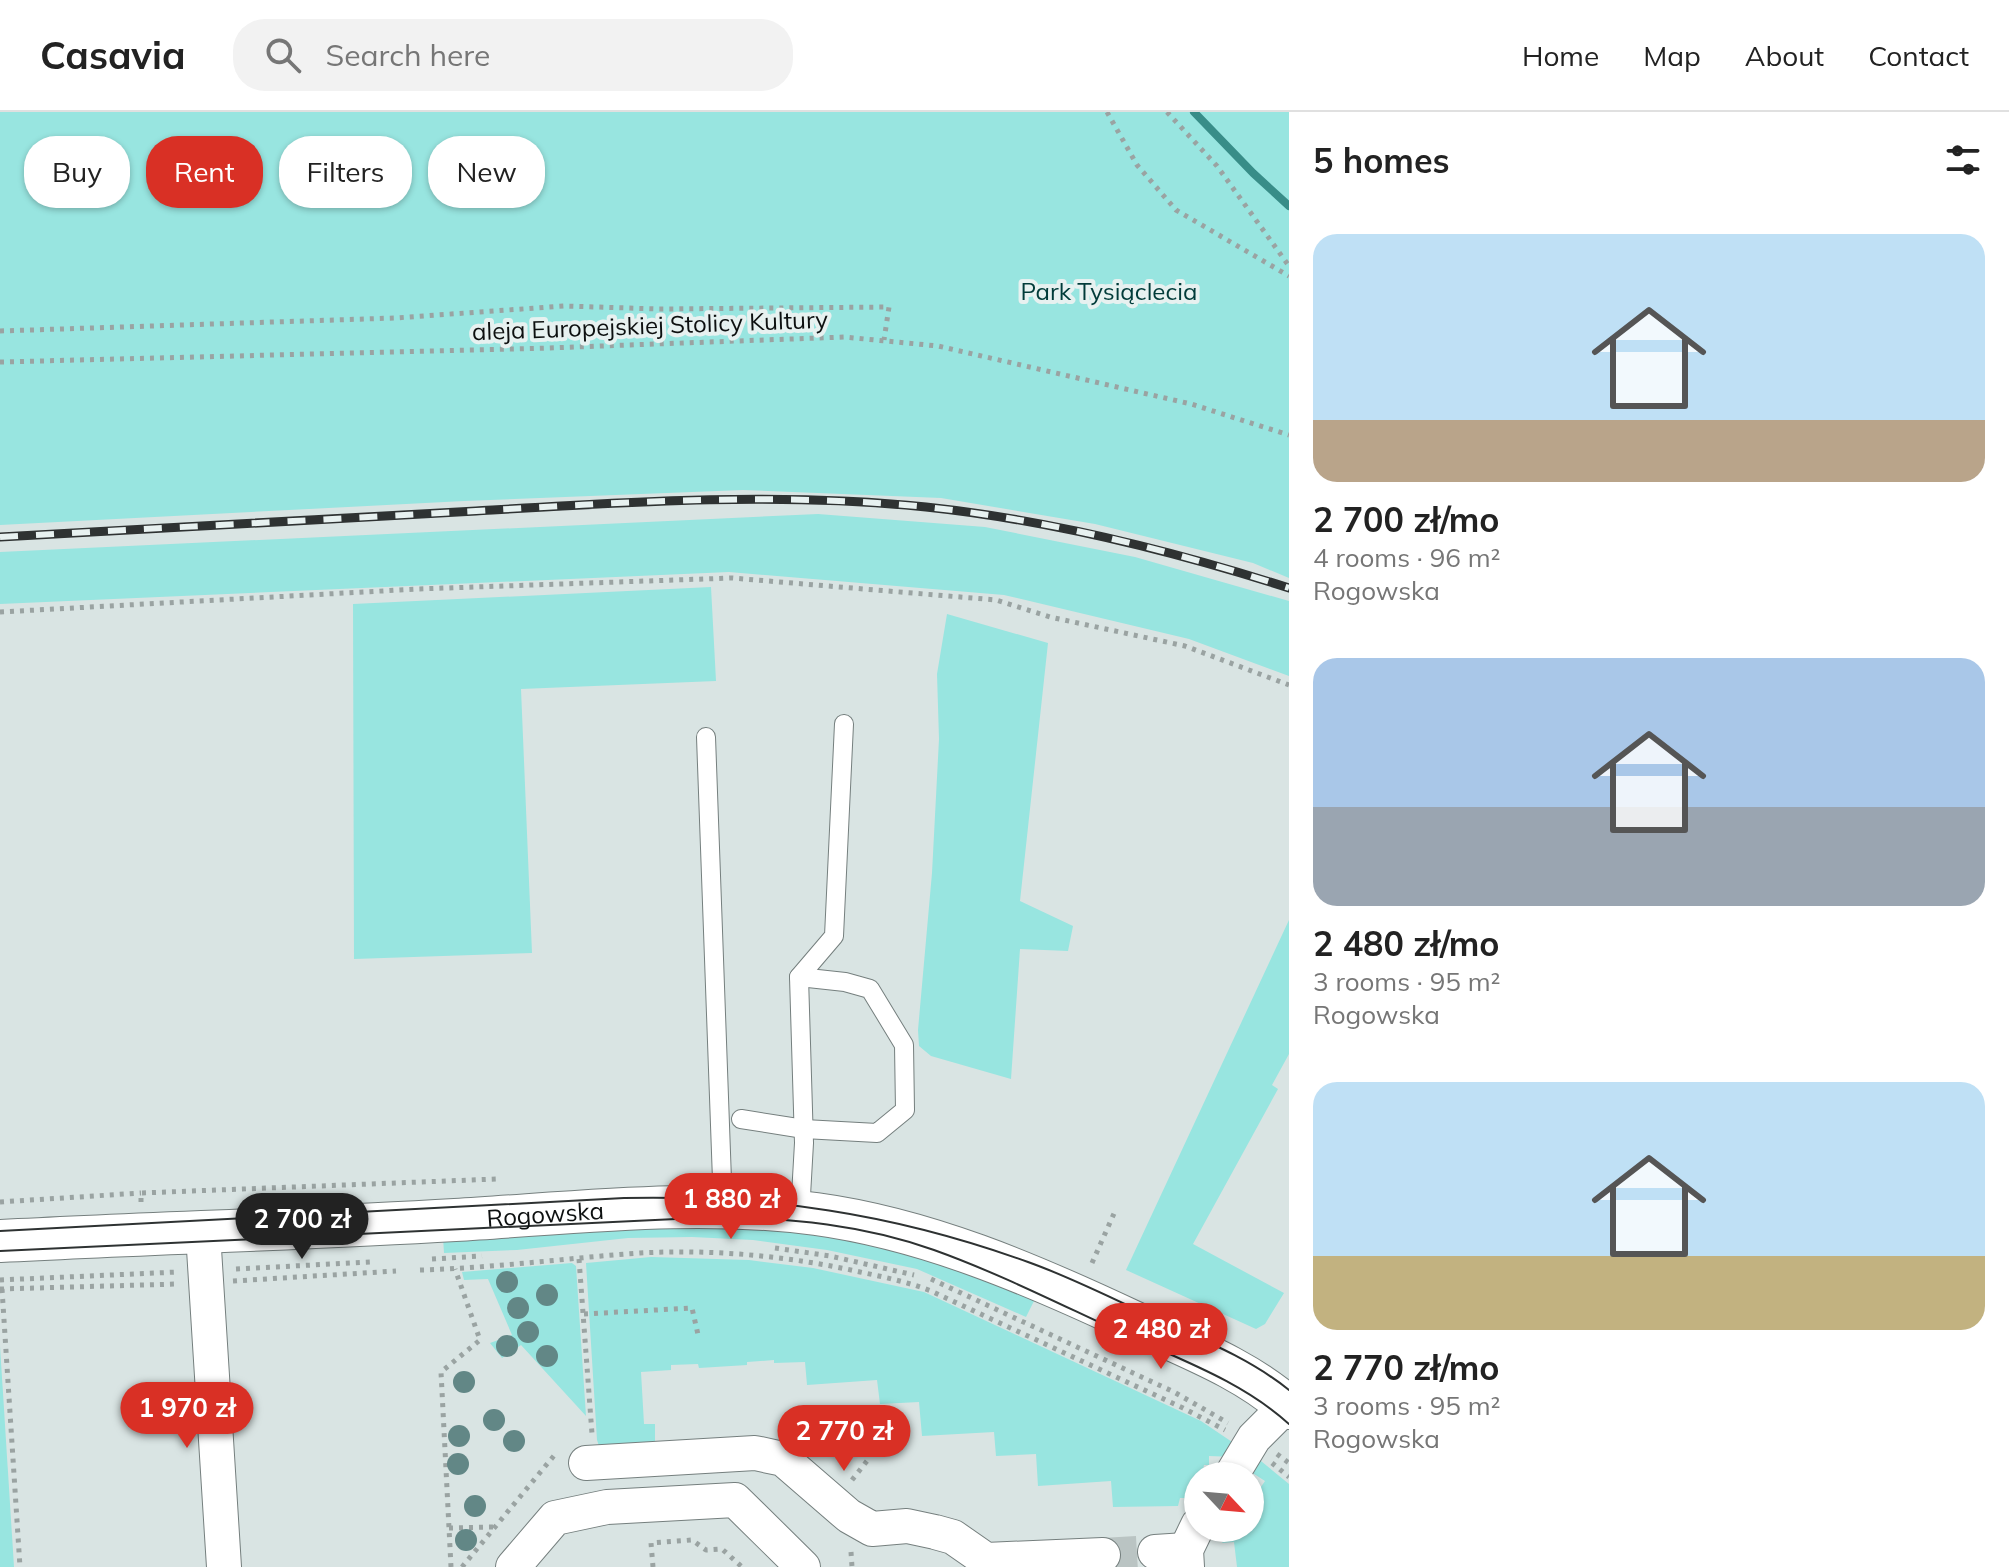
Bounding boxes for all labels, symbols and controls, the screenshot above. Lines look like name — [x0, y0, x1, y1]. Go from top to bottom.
search box — [233, 19, 793, 91]
text: Casavia — [40, 31, 185, 79]
icon: search — [261, 33, 305, 77]
text: Search here — [325, 36, 490, 74]
text: Home — [1522, 38, 1599, 73]
text: Map — [1643, 38, 1701, 73]
text: About — [1745, 38, 1824, 73]
text: Contact — [1868, 38, 1969, 73]
chip: Buy — [24, 136, 130, 208]
chip: Rent — [146, 136, 263, 208]
chip: Filters — [279, 136, 412, 208]
chip: New — [428, 136, 545, 208]
icon: filters — [1941, 138, 1985, 182]
text: 5 homes — [1313, 139, 1450, 182]
park label: Park Tysiąclecia — [1021, 276, 1197, 306]
icon: home — [1577, 286, 1721, 430]
street label: aleja Europejskiej Stolicy Kultury — [471, 304, 829, 346]
text: 2 700 zł/mo — [1313, 498, 1499, 541]
text: 4 rooms · 96 m² — [1313, 541, 1500, 574]
text: Rogowska — [1313, 574, 1440, 607]
icon: home — [1577, 710, 1721, 854]
text: 2 480 zł/mo — [1313, 922, 1499, 965]
text: 3 rooms · 95 m² — [1313, 965, 1500, 998]
text: Rogowska — [1313, 998, 1440, 1031]
icon: home — [1577, 1134, 1721, 1278]
pin: 1 880 zł — [648, 1173, 814, 1241]
text: 1 880 zł — [682, 1182, 780, 1215]
pin: 2 700 zł — [219, 1193, 385, 1261]
street label: Rogowska — [486, 1195, 605, 1233]
text: 2 700 zł — [253, 1202, 351, 1235]
pin: 2 480 zł — [1078, 1303, 1244, 1371]
text: 2 480 zł — [1112, 1312, 1210, 1345]
text: 2 770 zł/mo — [1313, 1346, 1499, 1389]
pin: 1 970 zł — [104, 1382, 270, 1450]
text: 3 rooms · 95 m² — [1313, 1389, 1500, 1422]
text: 1 970 zł — [138, 1391, 236, 1424]
pin: 2 770 zł — [761, 1405, 927, 1473]
text: 2 770 zł — [795, 1414, 893, 1447]
text: Rogowska — [1313, 1422, 1440, 1455]
north arrow — [1184, 1462, 1264, 1542]
map controls — [1184, 1462, 1264, 1542]

